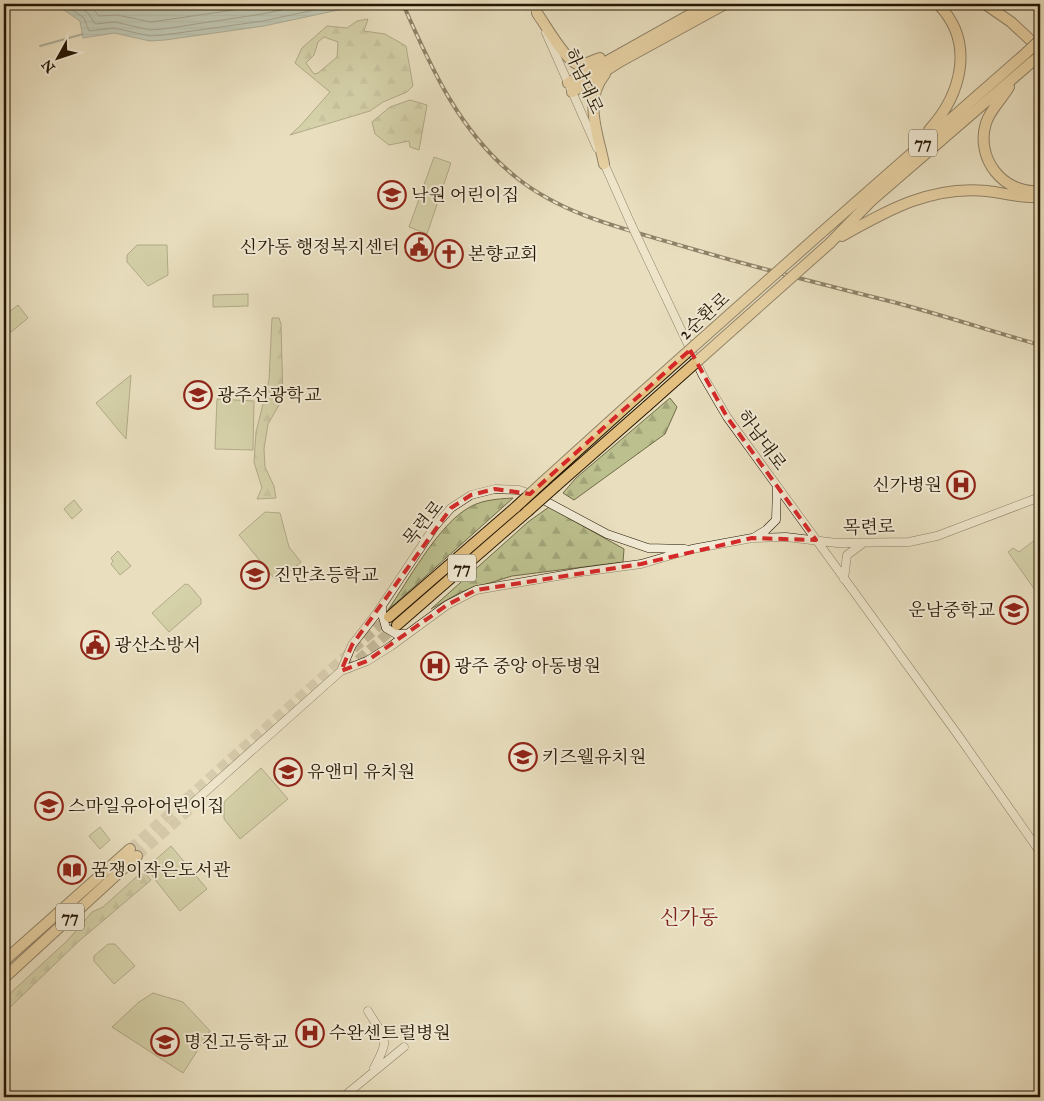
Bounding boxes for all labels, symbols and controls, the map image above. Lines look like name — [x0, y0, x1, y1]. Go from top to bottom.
north arrow — [32, 32, 82, 82]
street label: 하남대로 — [560, 45, 608, 117]
text: N — [38, 56, 59, 76]
road number: 77 — [909, 130, 937, 156]
school or university icon: 낙원 어린이집 — [377, 180, 407, 210]
place label: 낙원 어린이집 — [411, 184, 519, 206]
public building icon: 신가동 행정복지센터 — [404, 232, 434, 262]
place label: 신가동 행정복지센터 — [240, 236, 400, 258]
church icon: 본향교회 — [434, 239, 464, 269]
place label: 본향교회 — [468, 243, 538, 265]
street label: 2순환로 — [674, 287, 734, 345]
school or university icon: 광주선광학교 — [183, 380, 213, 410]
place label: 광주선광학교 — [217, 384, 322, 406]
street label: 하남대로 — [733, 405, 791, 475]
hospital icon: 신가병원 — [946, 470, 976, 500]
place label: 신가병원 — [872, 474, 942, 496]
street label: 목련로 — [398, 496, 448, 550]
street label: 목련로 — [843, 516, 895, 538]
road number: 77 — [448, 554, 476, 582]
school or university icon: 진만초등학교 — [240, 560, 270, 590]
place label: 진만초등학교 — [274, 564, 379, 586]
school or university icon: 운남중학교 — [999, 595, 1029, 625]
place label: 운남중학교 — [908, 599, 996, 621]
public building icon: 광산소방서 — [80, 630, 110, 660]
place label: 광산소방서 — [114, 634, 201, 656]
hospital icon: 광주 중앙 아동병원 — [420, 651, 450, 681]
place label: 광주 중앙 아동병원 — [454, 655, 601, 677]
school or university icon: 키즈웰유치원 — [508, 742, 538, 772]
place label: 키즈웰유치원 — [542, 746, 646, 768]
school or university icon: 유앤미 유치원 — [273, 757, 303, 787]
place label: 유앤미 유치원 — [307, 761, 415, 783]
school or university icon: 스마일유아어린이집 — [34, 791, 64, 821]
place label: 스마일유아어린이집 — [68, 795, 225, 817]
library icon: 꿈쟁이작은도서관 — [57, 855, 87, 885]
place label: 꿈쟁이작은도서관 — [91, 859, 231, 881]
road number: 77 — [56, 904, 84, 930]
district label: 신가동 — [660, 905, 718, 929]
hospital icon: 수완센트럴병원 — [295, 1018, 325, 1048]
place label: 수완센트럴병원 — [329, 1022, 451, 1044]
school or university icon: 명진고등학교 — [150, 1027, 180, 1057]
place label: 명진고등학교 — [184, 1031, 289, 1053]

